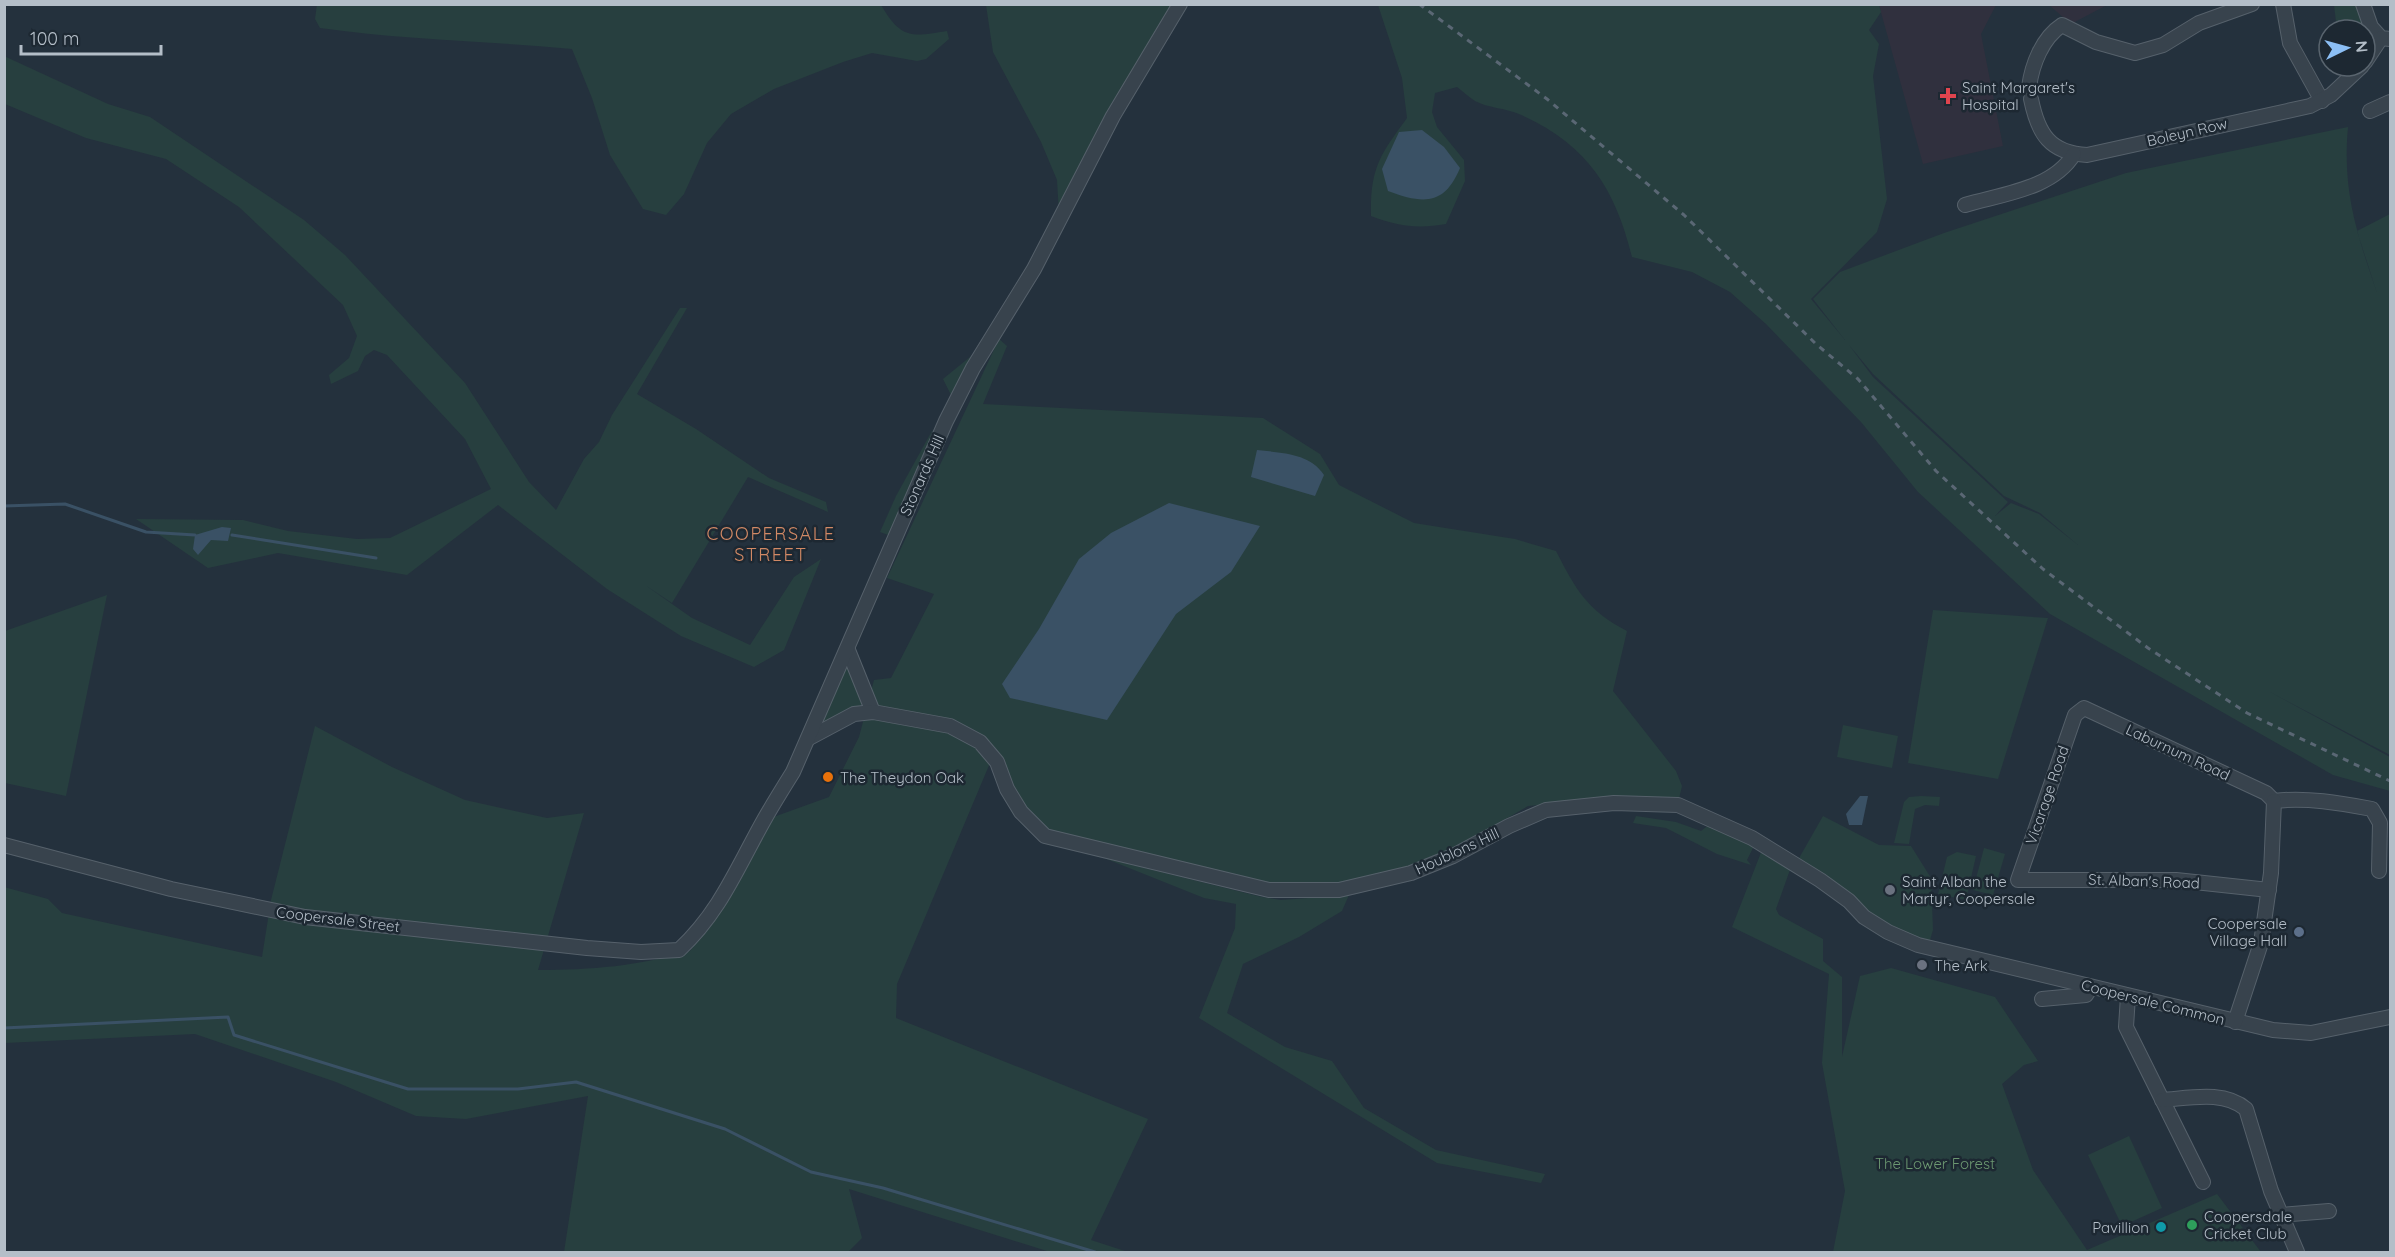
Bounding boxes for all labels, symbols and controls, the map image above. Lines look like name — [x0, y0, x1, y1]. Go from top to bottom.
scale bar — [21, 18, 160, 56]
north arrow — [2317, 18, 2377, 78]
text: 100 m — [30, 27, 79, 50]
text: N — [2351, 40, 2372, 53]
place label: Saint Margaret's Hospital — [1962, 78, 2075, 114]
marker: Saint Margaret's Hospital — [1939, 87, 1957, 105]
street label: Boleyn Row — [2145, 114, 2229, 150]
street label: Stonards Hill — [896, 431, 948, 519]
district label: COOPERSALE STREET — [707, 522, 835, 566]
street label: Laburnum Road — [2123, 720, 2233, 784]
street label: Vicarage Road — [2021, 743, 2073, 847]
place label: The Theydon Oak — [840, 768, 964, 787]
marker: The Theydon Oak — [821, 770, 835, 784]
street label: Houblons Hill — [1412, 823, 1502, 879]
street label: St. Alban's Road — [2088, 870, 2200, 892]
place label: Saint Alban the Martyr, Coopersale — [1902, 872, 2035, 908]
marker: Saint Alban the Martyr, Coopersale — [1883, 883, 1897, 897]
street label: Coopersale Street — [275, 902, 401, 936]
place label: Coopersale Village Hall — [2208, 914, 2287, 950]
marker: Coopersale Village Hall — [2292, 925, 2306, 939]
place label: The Ark — [1934, 956, 1988, 975]
marker: The Ark — [1915, 958, 1929, 972]
street label: Coopersale Common — [2079, 975, 2227, 1029]
park label: The Lower Forest — [1875, 1154, 1995, 1173]
place label: Coopersdale Cricket Club — [2204, 1207, 2292, 1243]
place label: Pavillion — [2092, 1218, 2149, 1237]
marker: Coopersdale Cricket Club — [2185, 1218, 2199, 1232]
marker: Pavillion — [2154, 1220, 2168, 1234]

